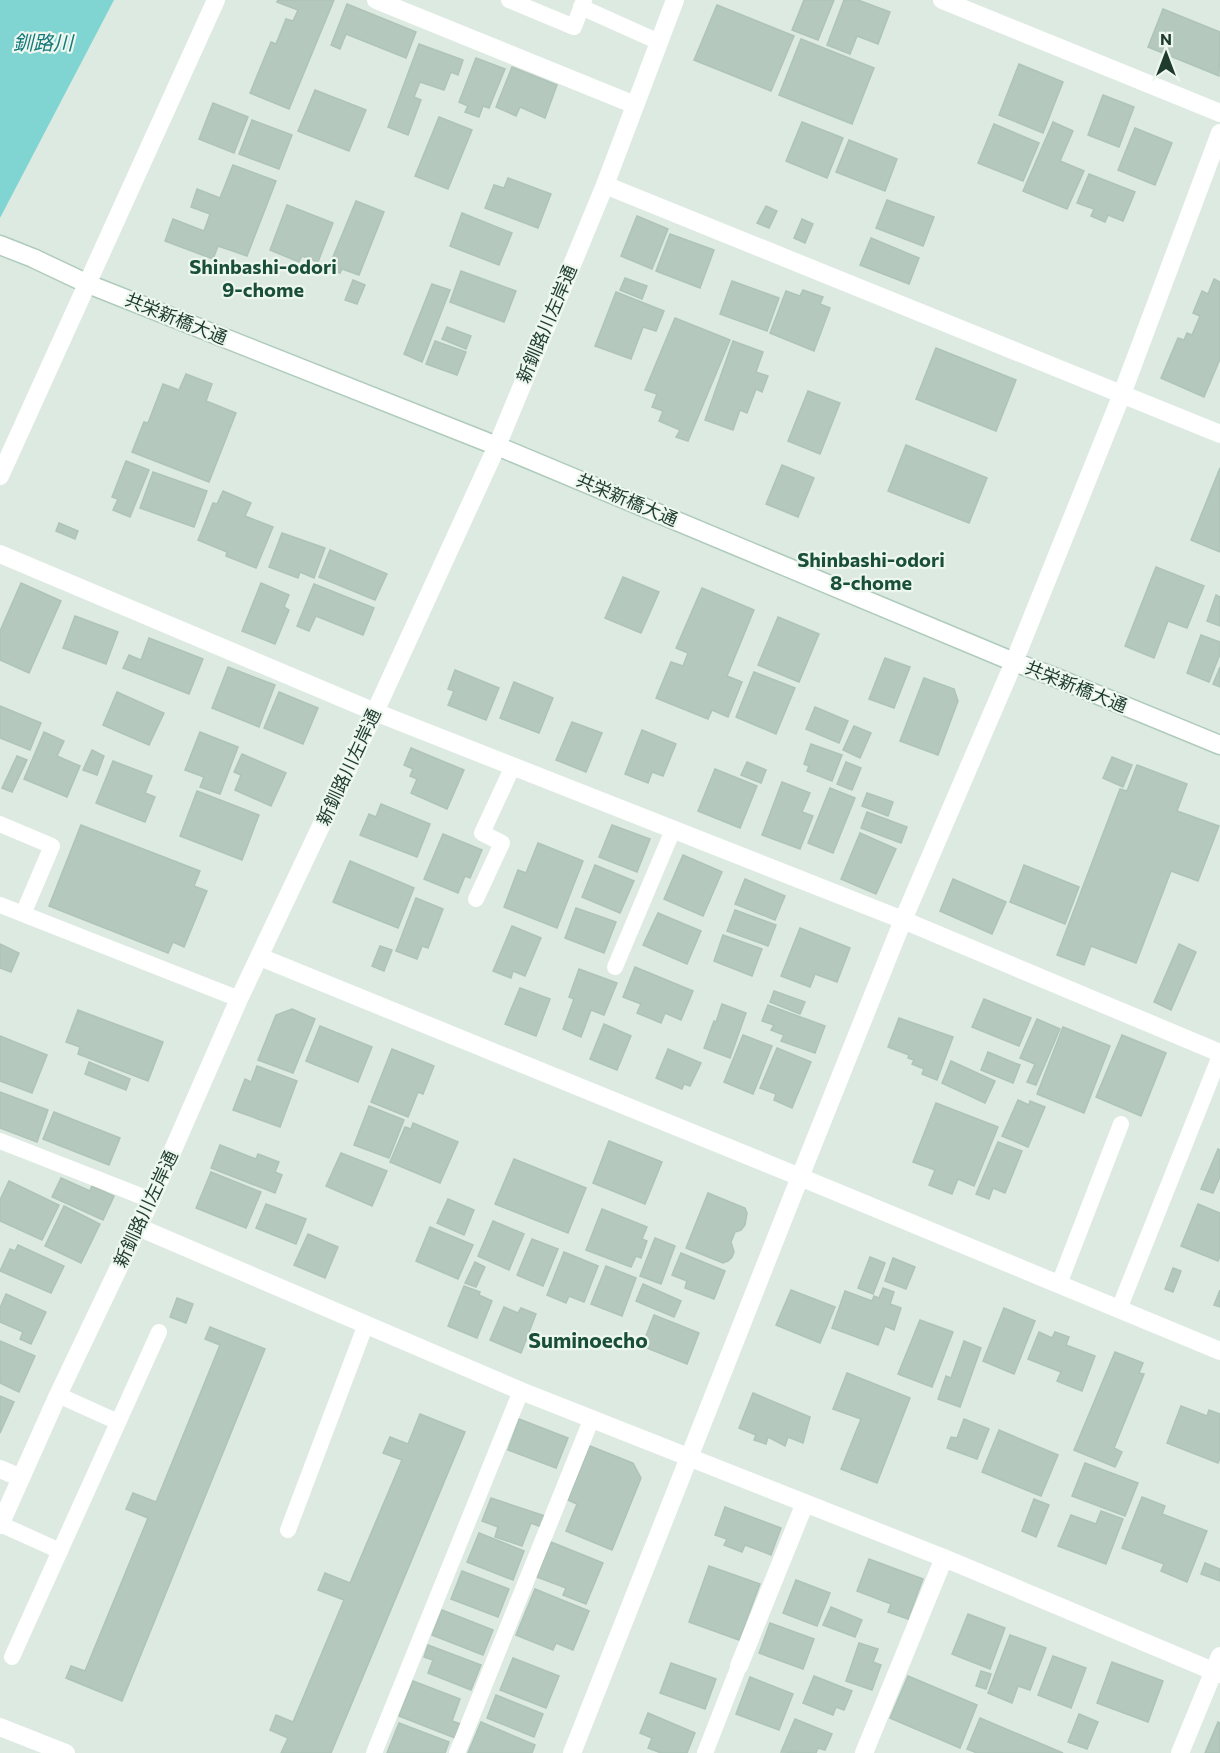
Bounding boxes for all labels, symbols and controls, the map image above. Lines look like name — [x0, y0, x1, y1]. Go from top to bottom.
north arrow — [1136, 24, 1196, 84]
text: N — [1160, 29, 1172, 48]
water label: 釧路川 — [13, 30, 75, 54]
district label: Shinbashi-odori 9-chome — [189, 254, 337, 301]
street label: 新釧路川左岸通 — [511, 261, 581, 386]
street label: 共栄新橋大通 — [122, 288, 231, 349]
street label: 共栄新橋大通 — [573, 468, 681, 530]
district label: Shinbashi-odori 8-chome — [797, 547, 945, 594]
street label: 共栄新橋大通 — [1022, 656, 1131, 717]
street label: 新釧路川左岸通 — [311, 705, 385, 828]
street label: 新釧路川左岸通 — [108, 1147, 182, 1270]
district label: Suminoecho — [528, 1327, 648, 1352]

